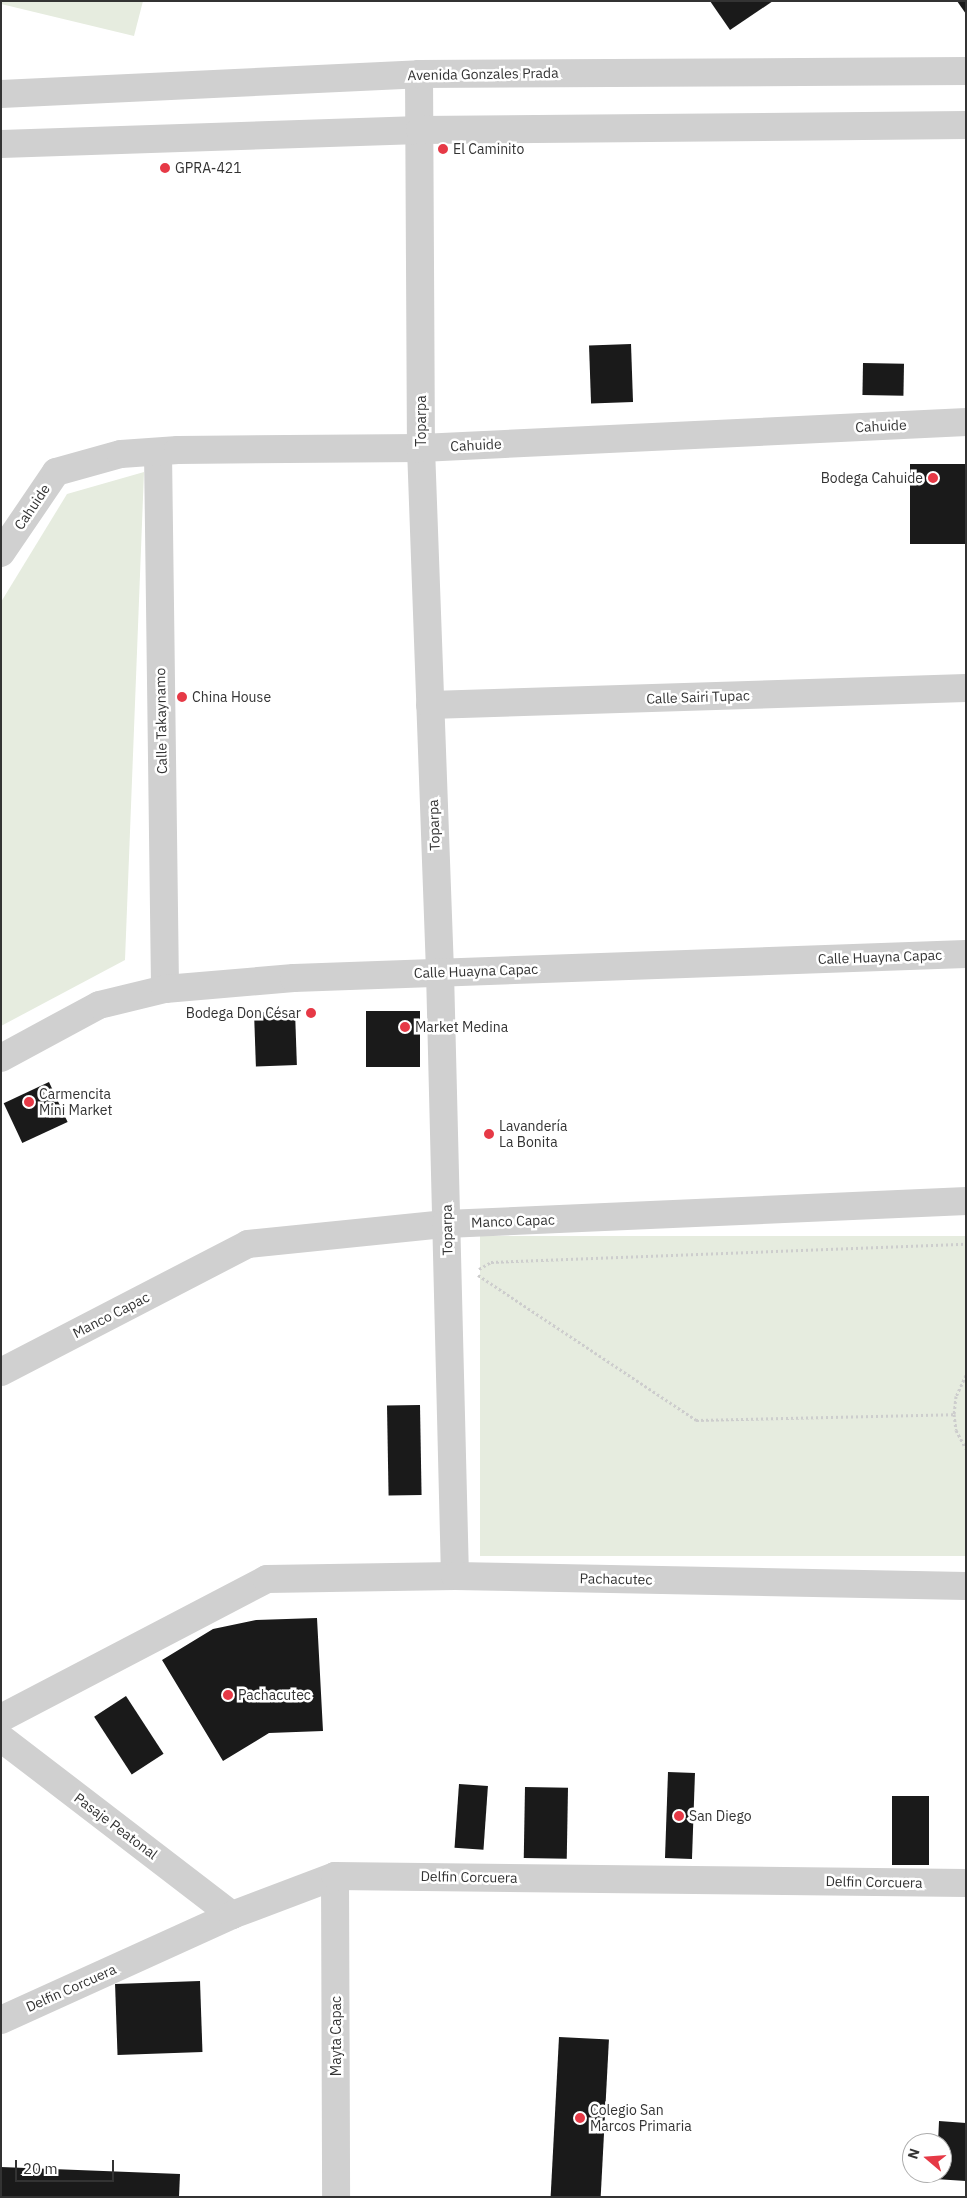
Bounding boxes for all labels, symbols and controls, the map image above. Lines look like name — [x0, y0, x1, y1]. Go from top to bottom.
street label: Avenida Gonzales Prada — [407, 64, 559, 84]
place label: El Caminito — [453, 141, 524, 157]
marker: El Caminito — [437, 143, 449, 155]
place label: GPRA-421 — [175, 160, 242, 176]
marker: GPRA-421 — [159, 162, 171, 174]
street label: Toparpa — [413, 395, 429, 447]
street label: Cahuide — [855, 416, 907, 436]
street label: Cahuide — [450, 435, 502, 455]
place label: Bodega Cahuide — [821, 470, 923, 486]
marker: Bodega Cahuide — [927, 472, 939, 484]
street label: Cahuide — [11, 481, 53, 533]
street label: Calle Takaynamo — [152, 668, 170, 774]
street label: Calle Sairi Tupac — [646, 687, 750, 707]
place label: China House — [192, 689, 271, 705]
marker: China House — [176, 691, 188, 703]
street label: Toparpa — [425, 799, 443, 851]
street label: Calle Huayna Capac — [818, 946, 942, 968]
street label: Calle Huayna Capac — [414, 960, 538, 982]
place label: Bodega Don César — [186, 1005, 301, 1021]
marker: Bodega Don César — [305, 1007, 317, 1019]
place label: Market Medina — [415, 1019, 508, 1035]
marker: Market Medina — [399, 1021, 411, 1033]
place label: Carmencita Mini Market — [39, 1086, 112, 1118]
marker: Carmencita Mini Market — [23, 1096, 35, 1108]
place label: Lavandería La Bonita — [499, 1118, 567, 1150]
marker: Lavandería La Bonita — [483, 1128, 495, 1140]
street label: Toparpa — [438, 1204, 456, 1256]
street label: Manco Capac — [471, 1211, 555, 1231]
street label: Manco Capac — [70, 1289, 152, 1341]
street label: Pachacutec — [579, 1570, 653, 1588]
place label: Pachacutec — [238, 1687, 311, 1703]
marker: Pachacutec — [222, 1689, 234, 1701]
street label: Pasaje Peatonal — [71, 1789, 161, 1863]
place label: San Diego — [689, 1808, 752, 1824]
marker: San Diego — [673, 1810, 685, 1822]
street label: Delfin Corcuera — [420, 1868, 518, 1886]
street label: Delfin Corcuera — [825, 1873, 923, 1891]
street label: Delfin Corcuera — [23, 1961, 119, 2015]
street label: Mayta Capac — [328, 1996, 344, 2076]
place label: Colegio San Marcos Primaria — [590, 2102, 692, 2134]
marker: Colegio San Marcos Primaria — [574, 2112, 586, 2124]
north arrow — [902, 2133, 952, 2183]
text: N — [904, 2146, 924, 2161]
scale bar — [18, 2150, 116, 2182]
text: 20 m — [23, 2159, 58, 2178]

